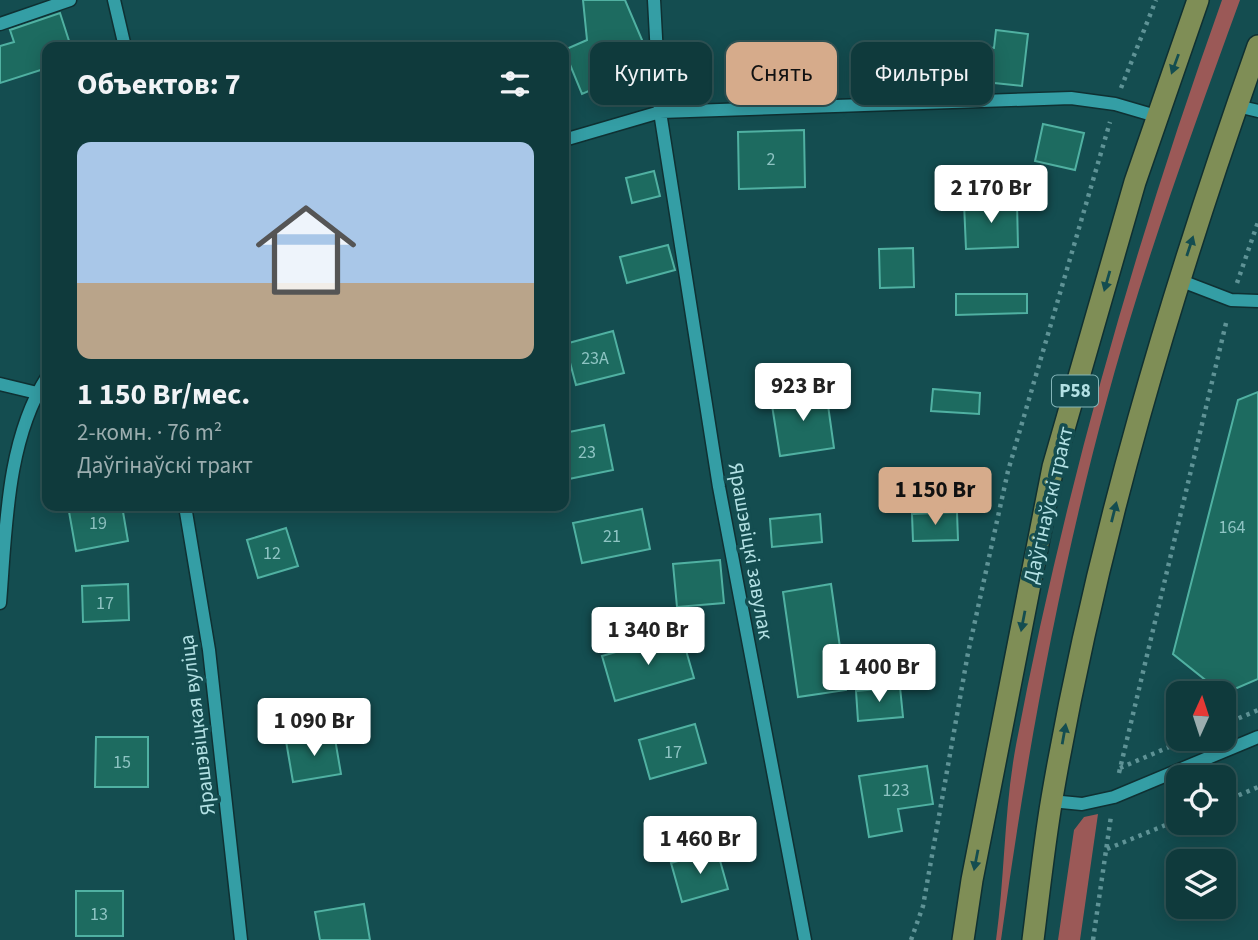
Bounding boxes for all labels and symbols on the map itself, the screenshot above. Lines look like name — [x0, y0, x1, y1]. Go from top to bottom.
one-way arrow — [1169, 54, 1180, 75]
house number: 2 — [767, 147, 776, 172]
pin: 2 170 Br — [919, 166, 1063, 225]
one-way arrow — [1185, 235, 1196, 256]
one-way arrow — [1101, 271, 1111, 292]
house number: 23А — [581, 346, 609, 371]
pin: 923 Br — [746, 364, 860, 423]
road number: Р58 — [1052, 376, 1098, 406]
street label: Даўгінаўскі тракт — [1015, 423, 1081, 587]
house number: 23 — [578, 440, 596, 465]
street label: Ярашэвіцкі завулак — [721, 460, 781, 642]
pin: 1 150 Br — [863, 468, 1007, 527]
one-way arrow — [1109, 501, 1120, 523]
house number: 19 — [89, 511, 107, 536]
house number: 164 — [1219, 515, 1245, 540]
house number: 21 — [603, 524, 621, 549]
house number: 12 — [263, 541, 281, 566]
house number: 17 — [96, 591, 114, 616]
pin: 1 340 Br — [576, 608, 720, 667]
one-way arrow — [1017, 610, 1028, 632]
street label: Ярашэвіцкая вуліца — [171, 633, 223, 817]
pin: 1 400 Br — [807, 644, 951, 704]
north arrow — [1166, 681, 1236, 751]
pin: 1 090 Br — [242, 698, 386, 758]
one-way arrow — [1059, 723, 1070, 745]
house number: 17 — [664, 740, 682, 765]
house number: 15 — [113, 750, 131, 775]
house number: 123 — [883, 778, 909, 803]
pin: 1 460 Br — [628, 816, 772, 876]
one-way arrow — [970, 849, 981, 871]
house number: 13 — [90, 902, 108, 927]

